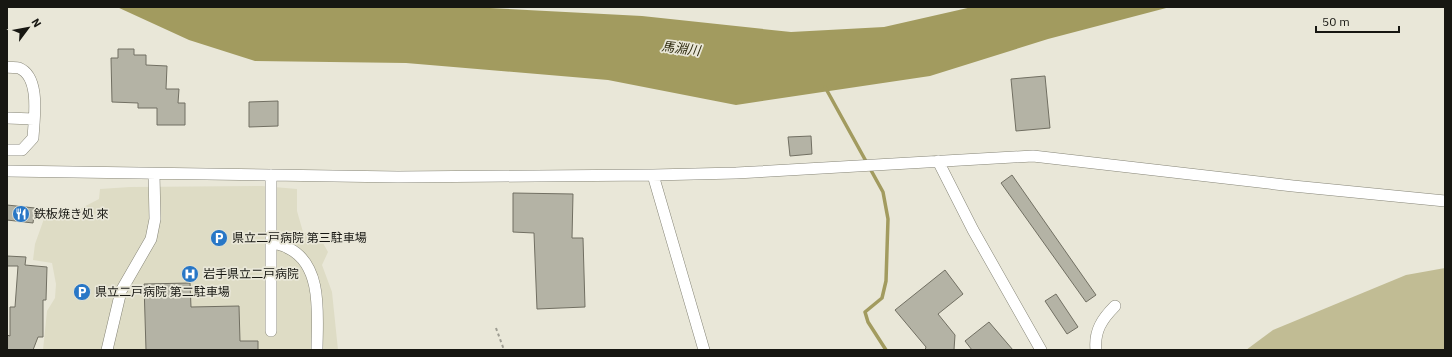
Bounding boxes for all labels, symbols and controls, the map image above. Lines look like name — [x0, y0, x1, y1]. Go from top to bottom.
north arrow — [8, 8, 48, 48]
scale bar — [1316, 8, 1399, 34]
text: 50 m — [1322, 14, 1350, 29]
text: N — [28, 16, 45, 30]
water label: 馬淵川 — [661, 38, 703, 60]
restaurant icon: 鉄板焼き処 來 — [11, 204, 31, 224]
place label: 鉄板焼き処 來 — [34, 206, 109, 221]
parking icon: 県立二戸病院 第三駐車場 — [209, 228, 229, 248]
place label: 県立二戸病院 第三駐車場 — [232, 230, 367, 245]
hospital icon: 岩手県立二戸病院 — [180, 264, 200, 284]
place label: 岩手県立二戸病院 — [203, 266, 299, 281]
parking icon: 県立二戸病院 第二駐車場 — [72, 282, 92, 302]
place label: 県立二戸病院 第二駐車場 — [95, 284, 230, 299]

